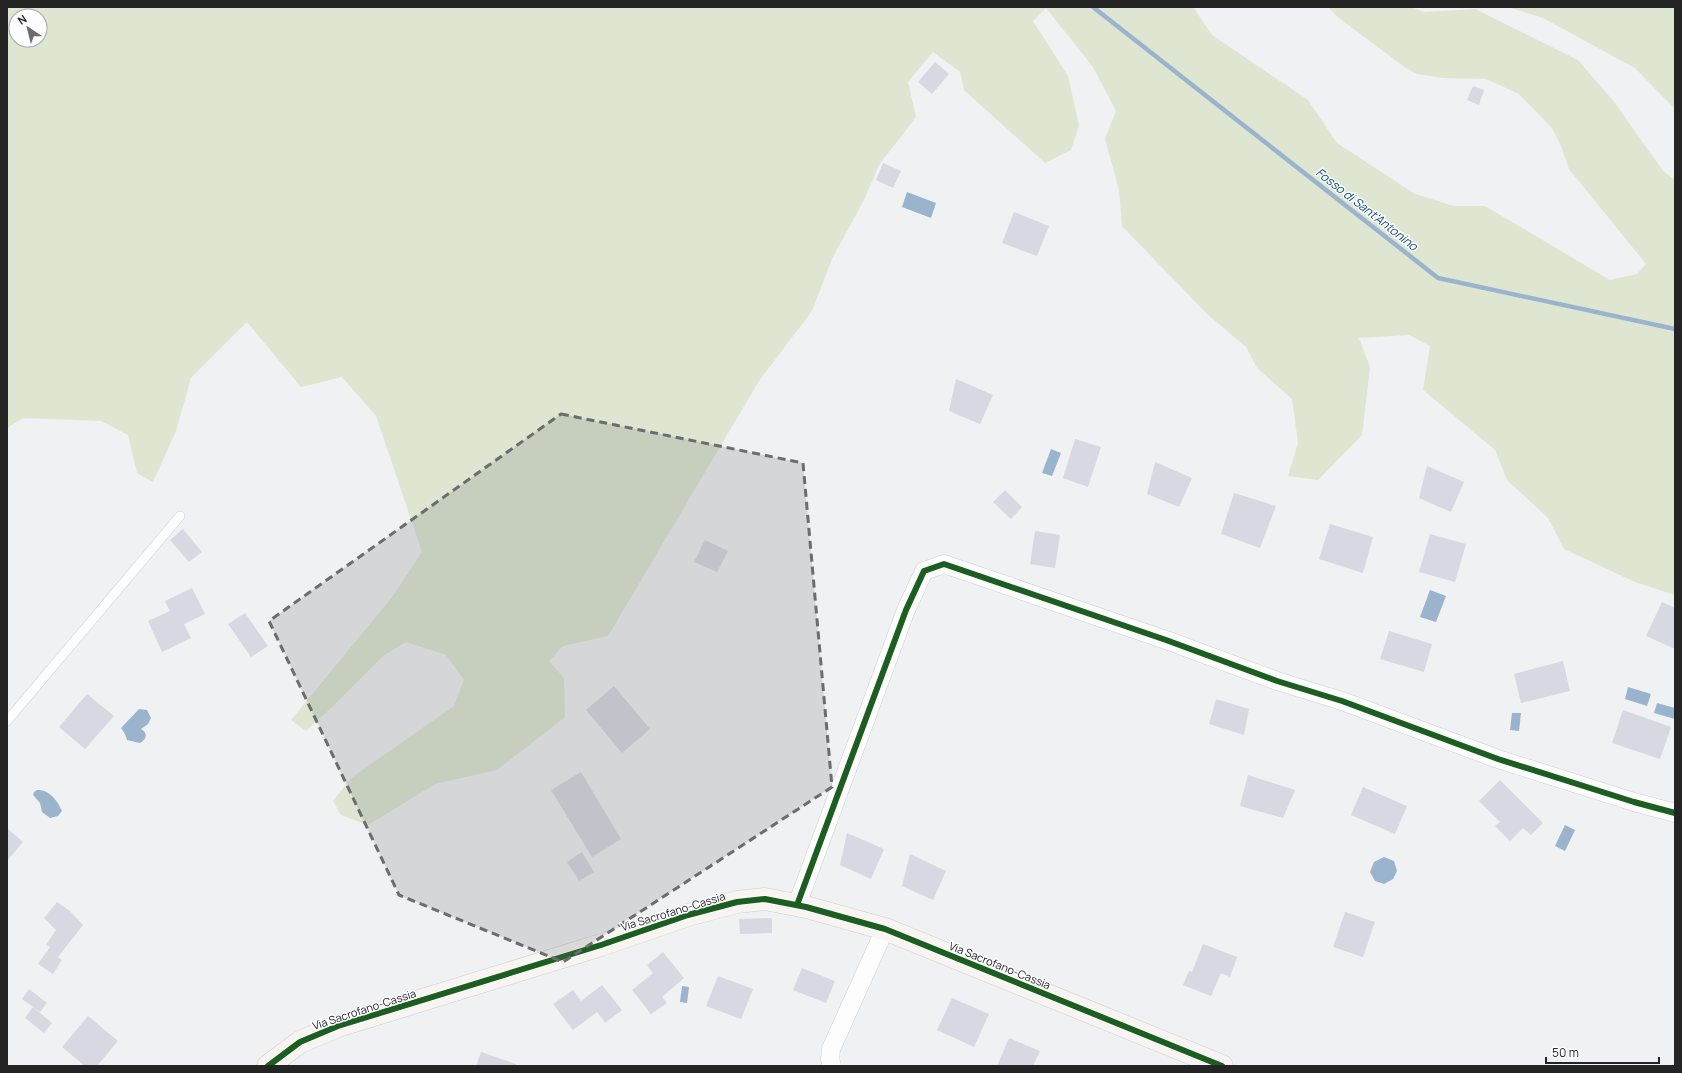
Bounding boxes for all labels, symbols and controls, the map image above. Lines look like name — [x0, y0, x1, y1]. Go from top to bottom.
north arrow — [8, 8, 48, 48]
text: N — [14, 11, 30, 28]
water label: Fosso di Sant'Antonino — [1313, 164, 1422, 255]
street label: Via Sacrofano-Cassia — [619, 888, 727, 934]
street label: Via Sacrofano-Cassia — [947, 938, 1053, 992]
street label: Via Sacrofano-Cassia — [310, 985, 418, 1033]
scale bar — [1546, 1039, 1659, 1065]
text: 50 m — [1552, 1044, 1579, 1061]

